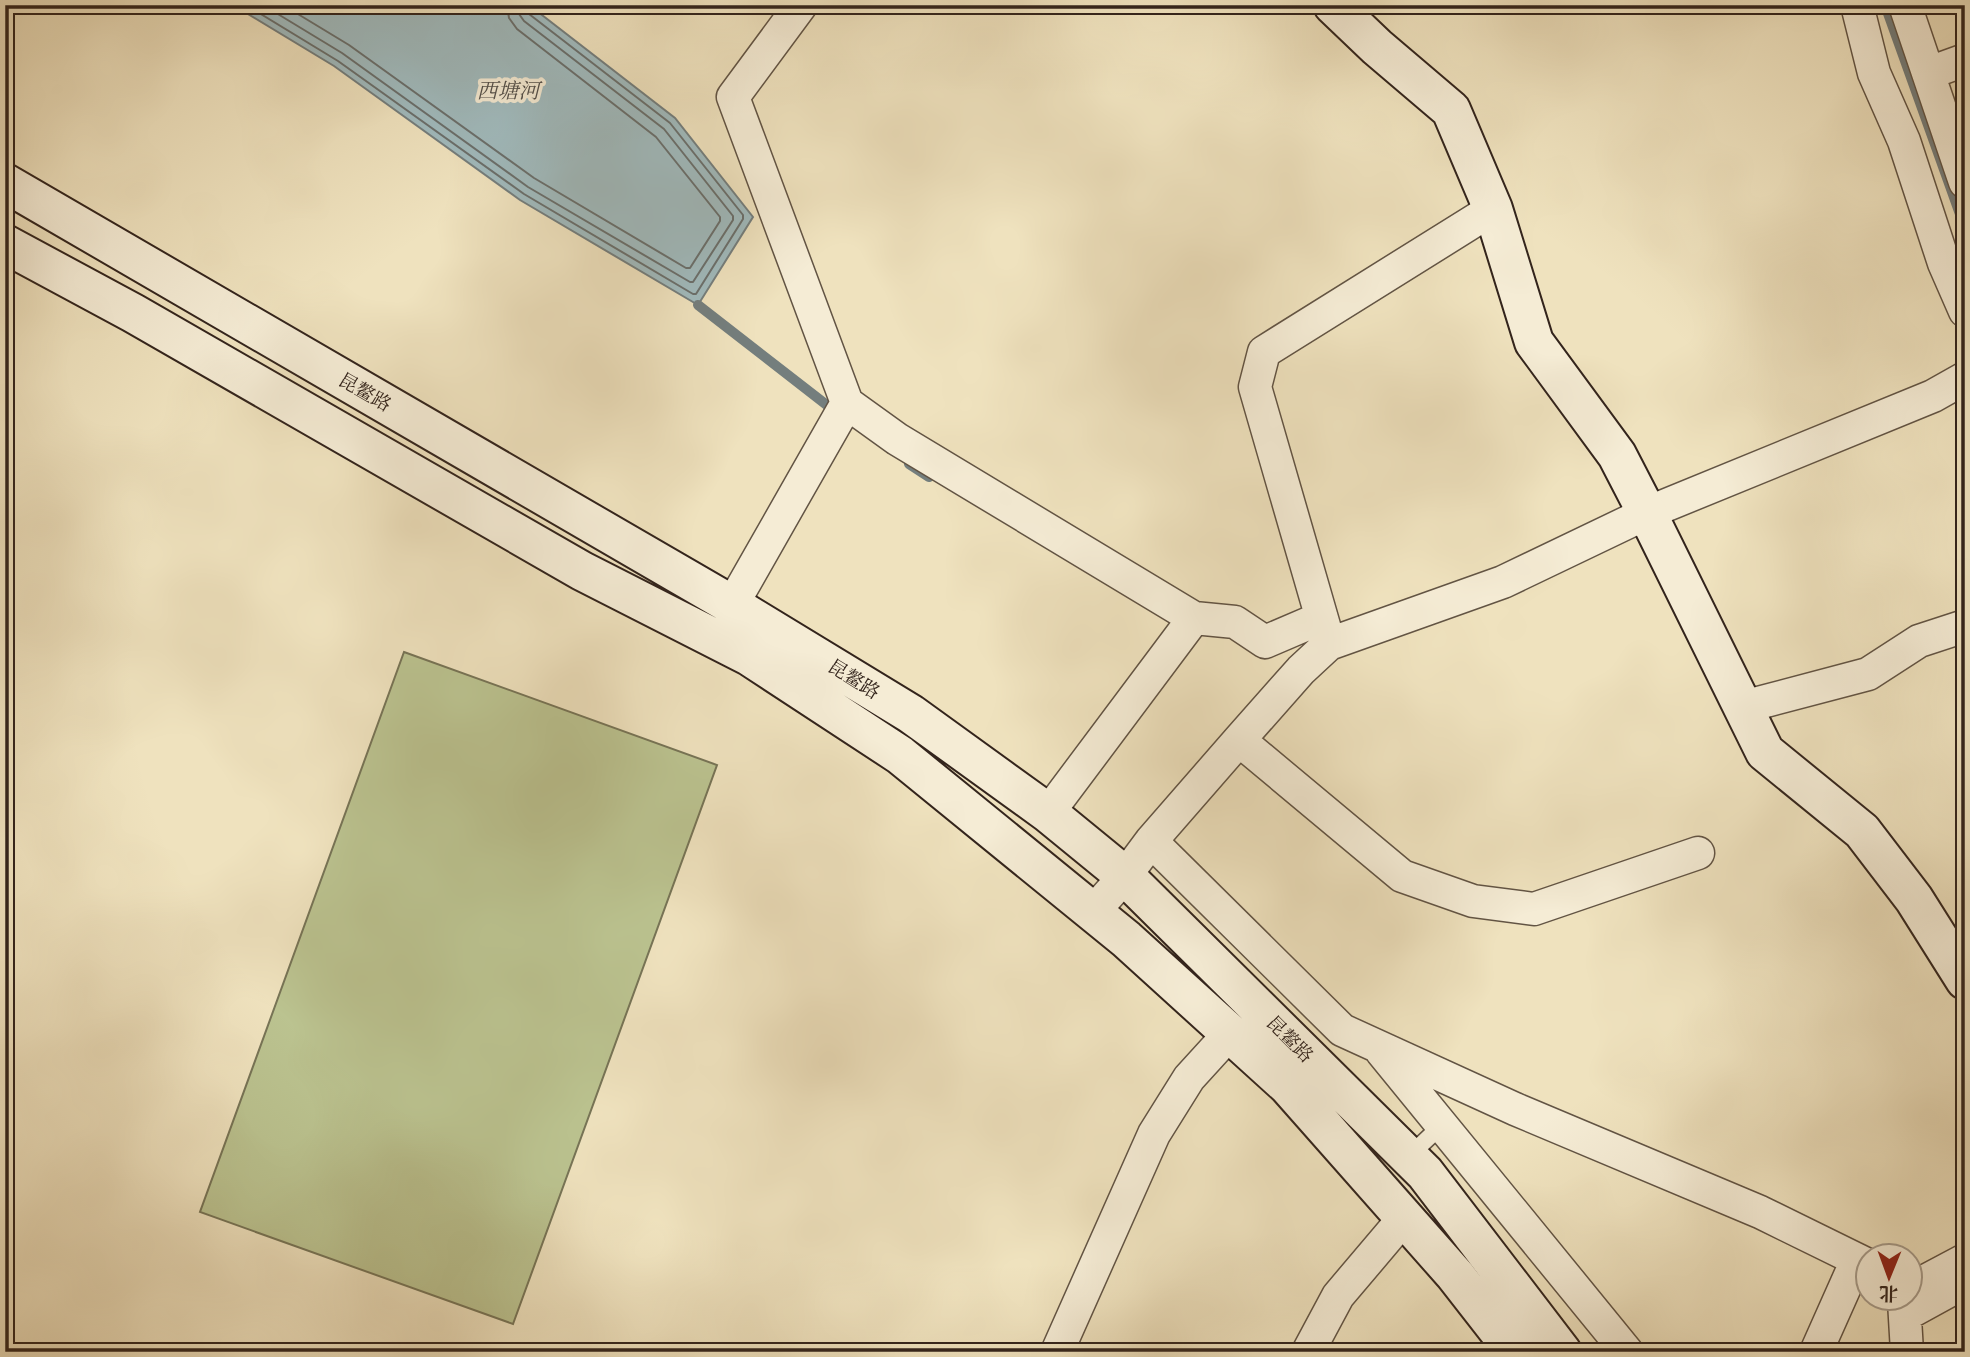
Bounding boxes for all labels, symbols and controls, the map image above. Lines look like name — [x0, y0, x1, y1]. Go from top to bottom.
water label: 西塘河 — [477, 78, 543, 104]
street label: 昆鳌路 — [335, 368, 395, 416]
street label: 昆鳌路 — [824, 654, 884, 704]
street label: 昆鳌路 — [1262, 1011, 1318, 1067]
north arrow — [1854, 1242, 1924, 1312]
text: 北 — [1879, 1282, 1898, 1305]

